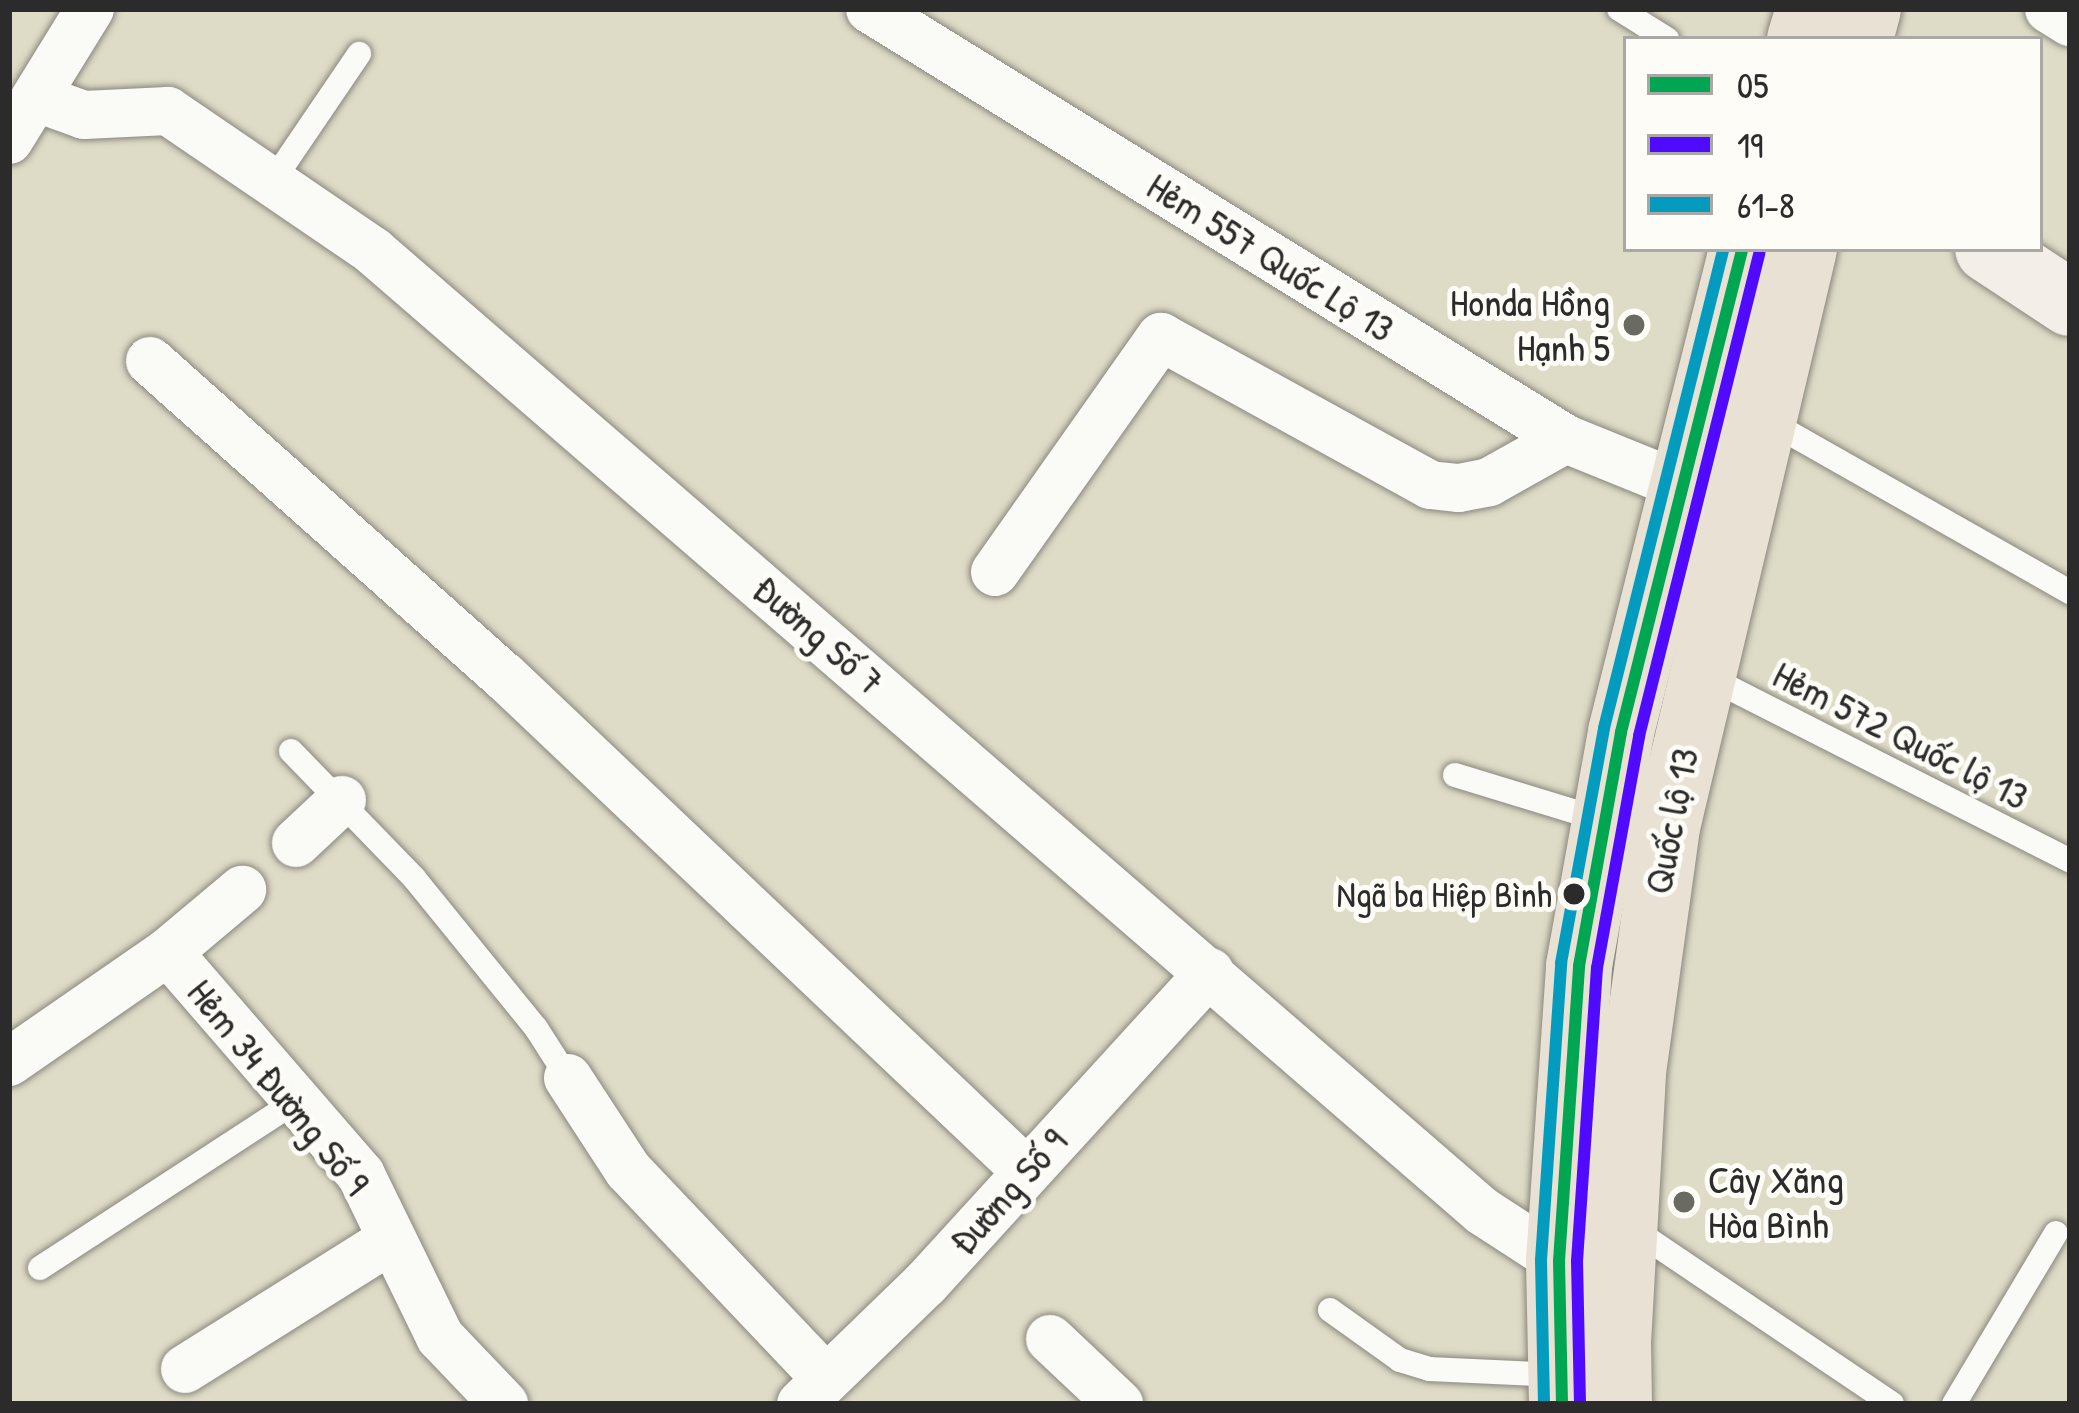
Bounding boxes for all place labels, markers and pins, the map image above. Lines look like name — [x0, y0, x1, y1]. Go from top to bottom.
place label: Honda Hồng Hạnh 5 — [1450, 280, 1610, 371]
marker: Honda Hồng Hạnh 5 — [1621, 312, 1647, 338]
place label: Ngã ba Hiệp Bình — [1337, 872, 1552, 916]
marker: Ngã ba Hiệp Bình — [1563, 883, 1585, 905]
place label: Cây Xăng Hòa Bình — [1708, 1157, 1844, 1248]
marker: Cây Xăng Hòa Bình — [1671, 1189, 1697, 1215]

